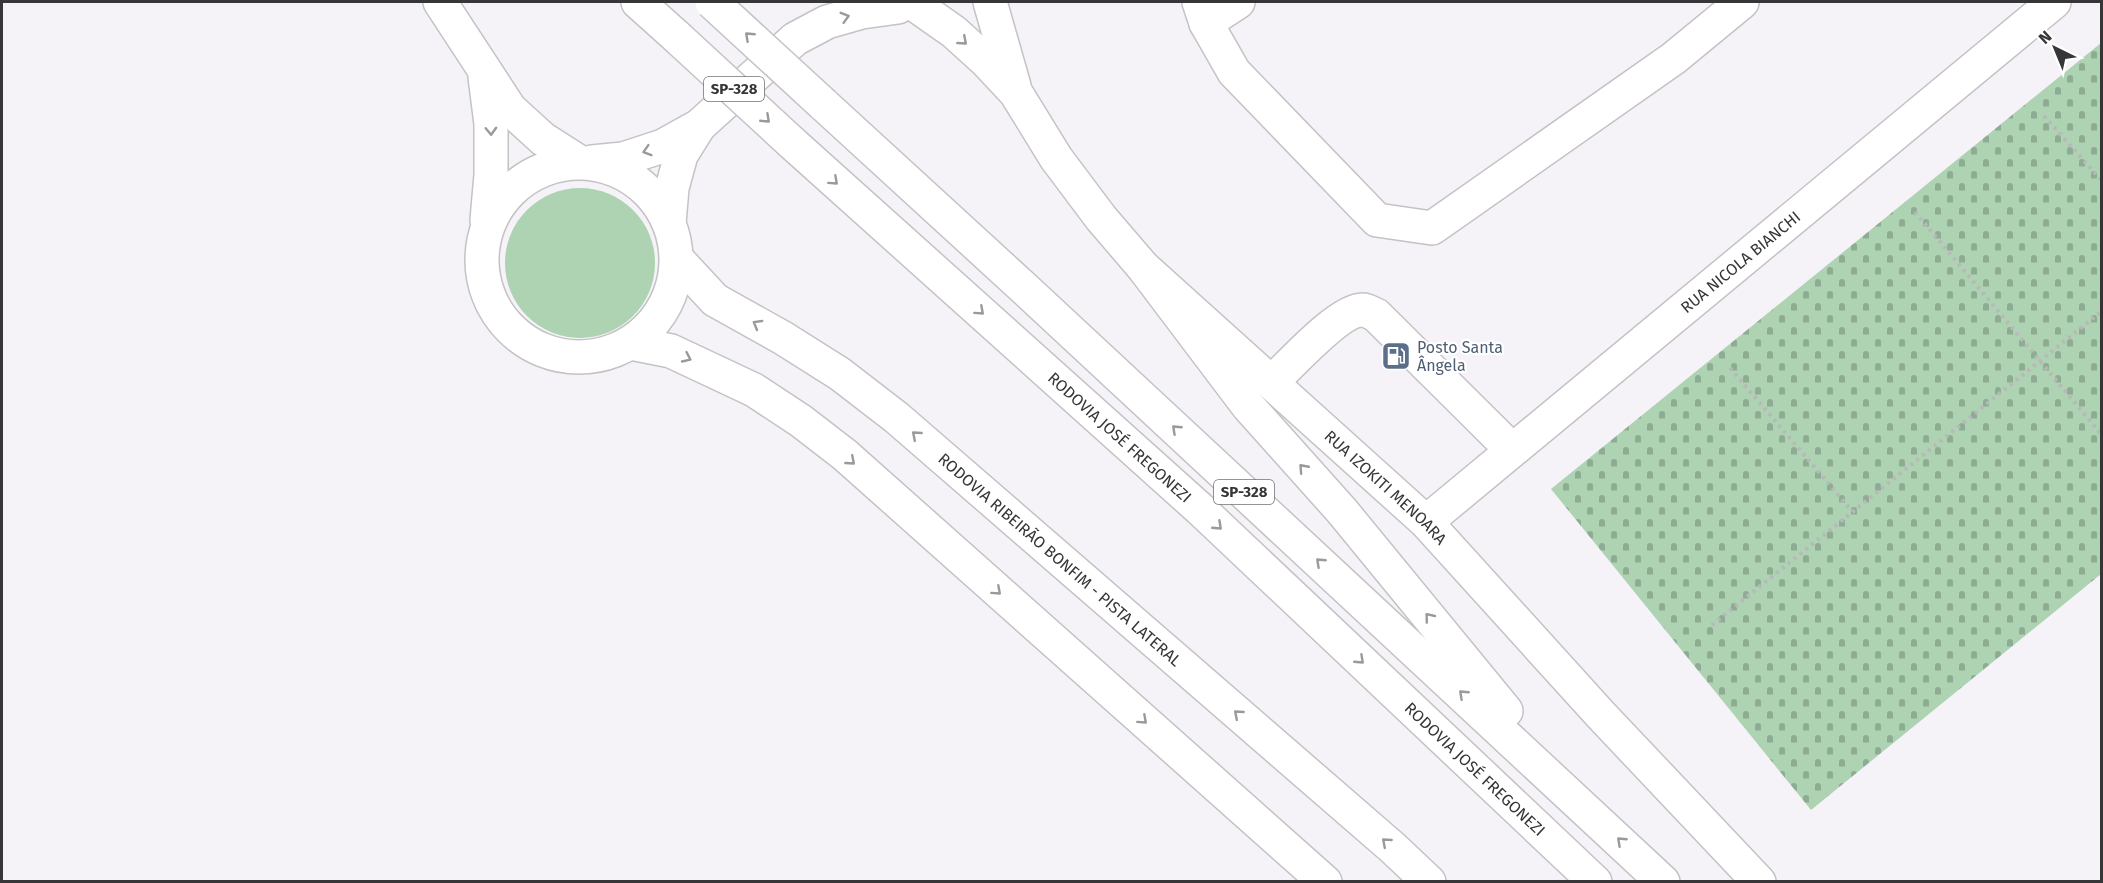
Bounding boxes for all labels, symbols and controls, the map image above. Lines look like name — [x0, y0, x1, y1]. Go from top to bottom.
one-way arrow — [839, 12, 849, 24]
north arrow — [2025, 18, 2085, 78]
text: N — [2035, 27, 2055, 48]
one-way arrow — [746, 32, 756, 43]
one-way arrow — [956, 34, 967, 45]
road number: SP-328 — [704, 77, 764, 101]
one-way arrow — [759, 112, 770, 123]
one-way arrow — [485, 126, 497, 135]
one-way arrow — [642, 144, 653, 156]
one-way arrow — [828, 174, 838, 185]
street label: RUA NICOLA BIANCHI — [1677, 207, 1804, 317]
one-way arrow — [973, 304, 983, 315]
one-way arrow — [753, 320, 763, 331]
place label: Posto Santa Ângela — [1417, 338, 1503, 375]
fuel station icon: Posto Santa Ângela — [1380, 340, 1412, 372]
one-way arrow — [681, 351, 692, 363]
street label: RODOVIA JOSÉ FREGONEZI — [1044, 368, 1196, 506]
one-way arrow — [1173, 425, 1183, 436]
street label: RUA IZOKITI MENOARA — [1321, 426, 1452, 549]
one-way arrow — [912, 431, 923, 442]
street label: RODOVIA RIBEIRÃO BONFIM - PISTA LATERAL — [935, 449, 1186, 670]
one-way arrow — [845, 454, 855, 465]
one-way arrow — [1299, 464, 1310, 475]
road number: SP-328 — [1214, 480, 1274, 504]
one-way arrow — [1211, 518, 1222, 529]
one-way arrow — [1316, 558, 1327, 569]
one-way arrow — [990, 584, 1001, 595]
one-way arrow — [1425, 613, 1436, 624]
one-way arrow — [1353, 652, 1364, 663]
one-way arrow — [1459, 690, 1469, 701]
street label: RODOVIA JOSÉ FREGONEZI — [1401, 698, 1549, 840]
one-way arrow — [1235, 710, 1245, 721]
one-way arrow — [1136, 713, 1147, 724]
one-way arrow — [1617, 837, 1627, 848]
one-way arrow — [1382, 838, 1393, 849]

